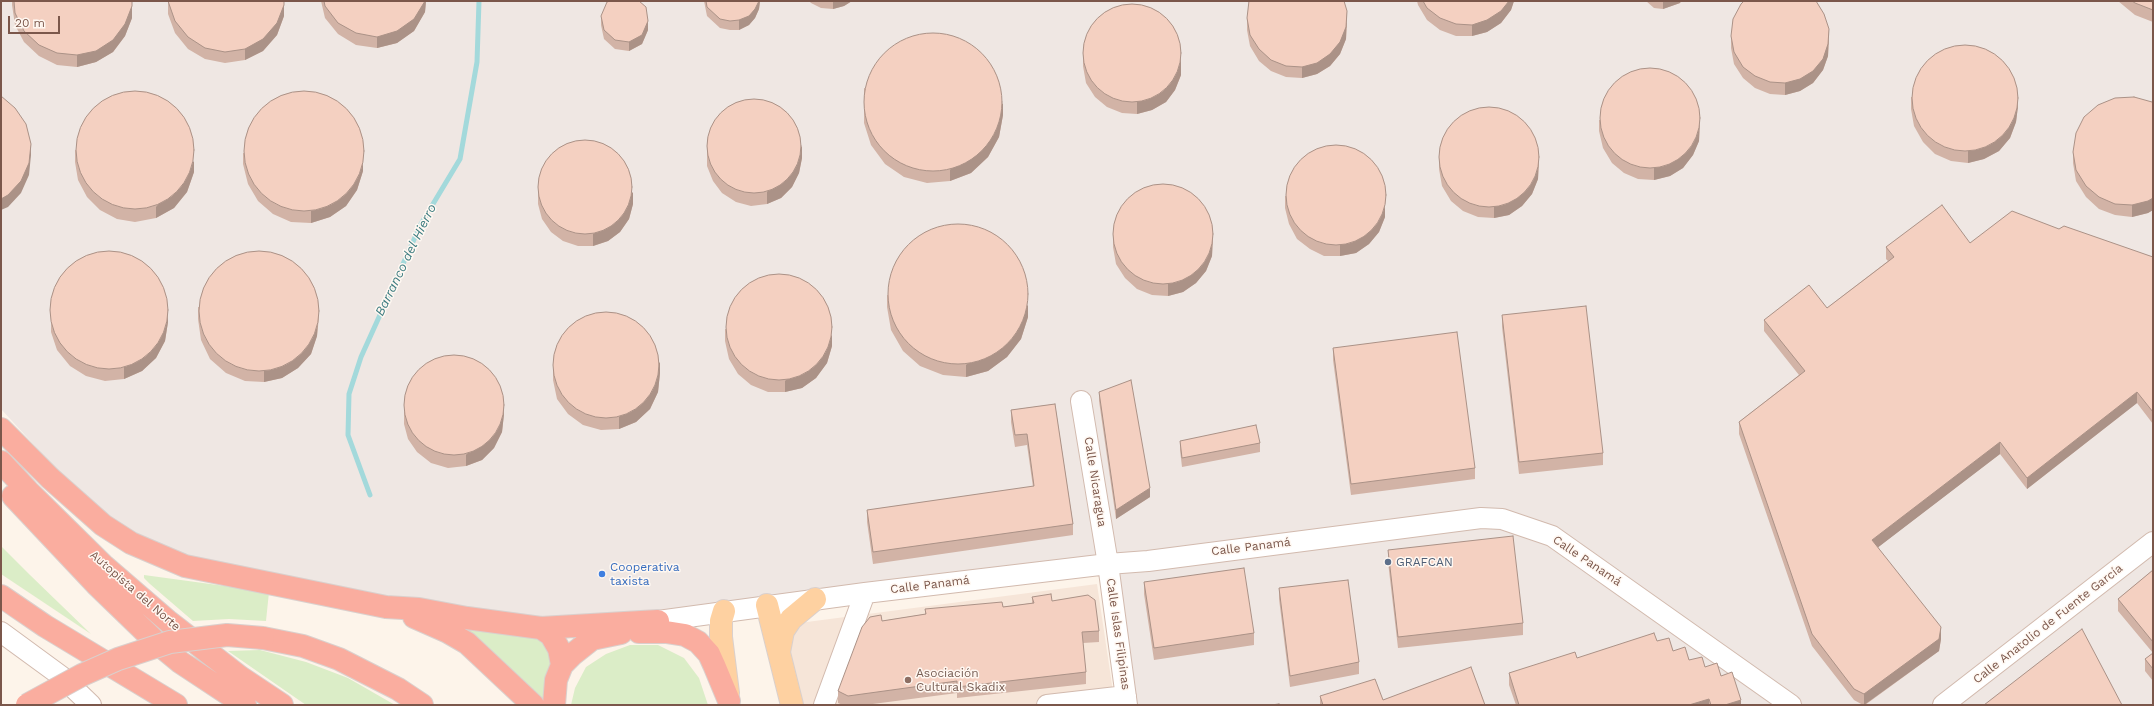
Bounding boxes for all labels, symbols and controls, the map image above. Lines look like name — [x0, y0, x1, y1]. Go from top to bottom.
scale bar — [10, 8, 62, 34]
text: 20 m — [15, 16, 45, 30]
water label: Barranco del Hierro — [372, 202, 440, 318]
street label: Calle Nicaragua — [1081, 436, 1109, 528]
street label: Calle Panamá — [1550, 533, 1624, 589]
street label: Calle Panamá — [1210, 535, 1292, 559]
street label: Autopista del Norte — [87, 548, 183, 634]
place label: GRAFCAN — [1396, 555, 1453, 569]
marker: GRAFCAN — [1383, 557, 1393, 567]
place label: Cooperativa taxista — [610, 560, 679, 588]
street label: Calle Anatolio de Fuente García — [1970, 561, 2126, 687]
marker: Cooperativa taxista — [597, 569, 607, 579]
street label: Calle Panamá — [889, 573, 971, 597]
street label: Calle Islas Filipinas — [1103, 577, 1133, 691]
place label: Asociación Cultural Skadix — [916, 666, 1005, 694]
marker: Asociación Cultural Skadix — [903, 675, 913, 685]

